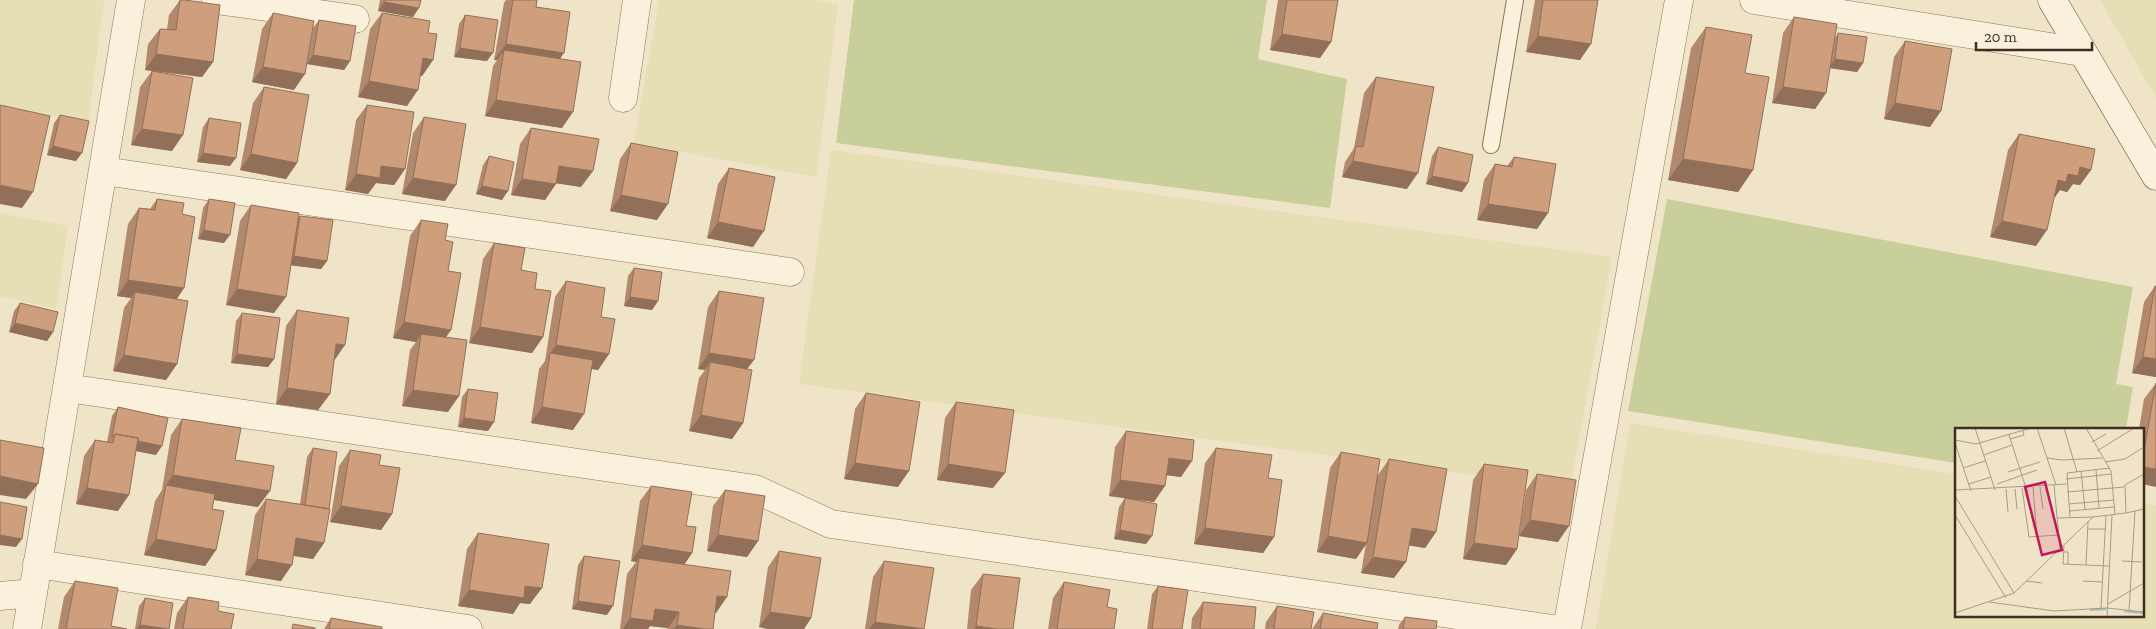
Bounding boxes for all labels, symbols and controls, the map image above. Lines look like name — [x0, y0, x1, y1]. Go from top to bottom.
scale bar — [1976, 20, 2092, 52]
text: 20 m — [1984, 28, 2017, 46]
inset map — [1955, 428, 2144, 616]

